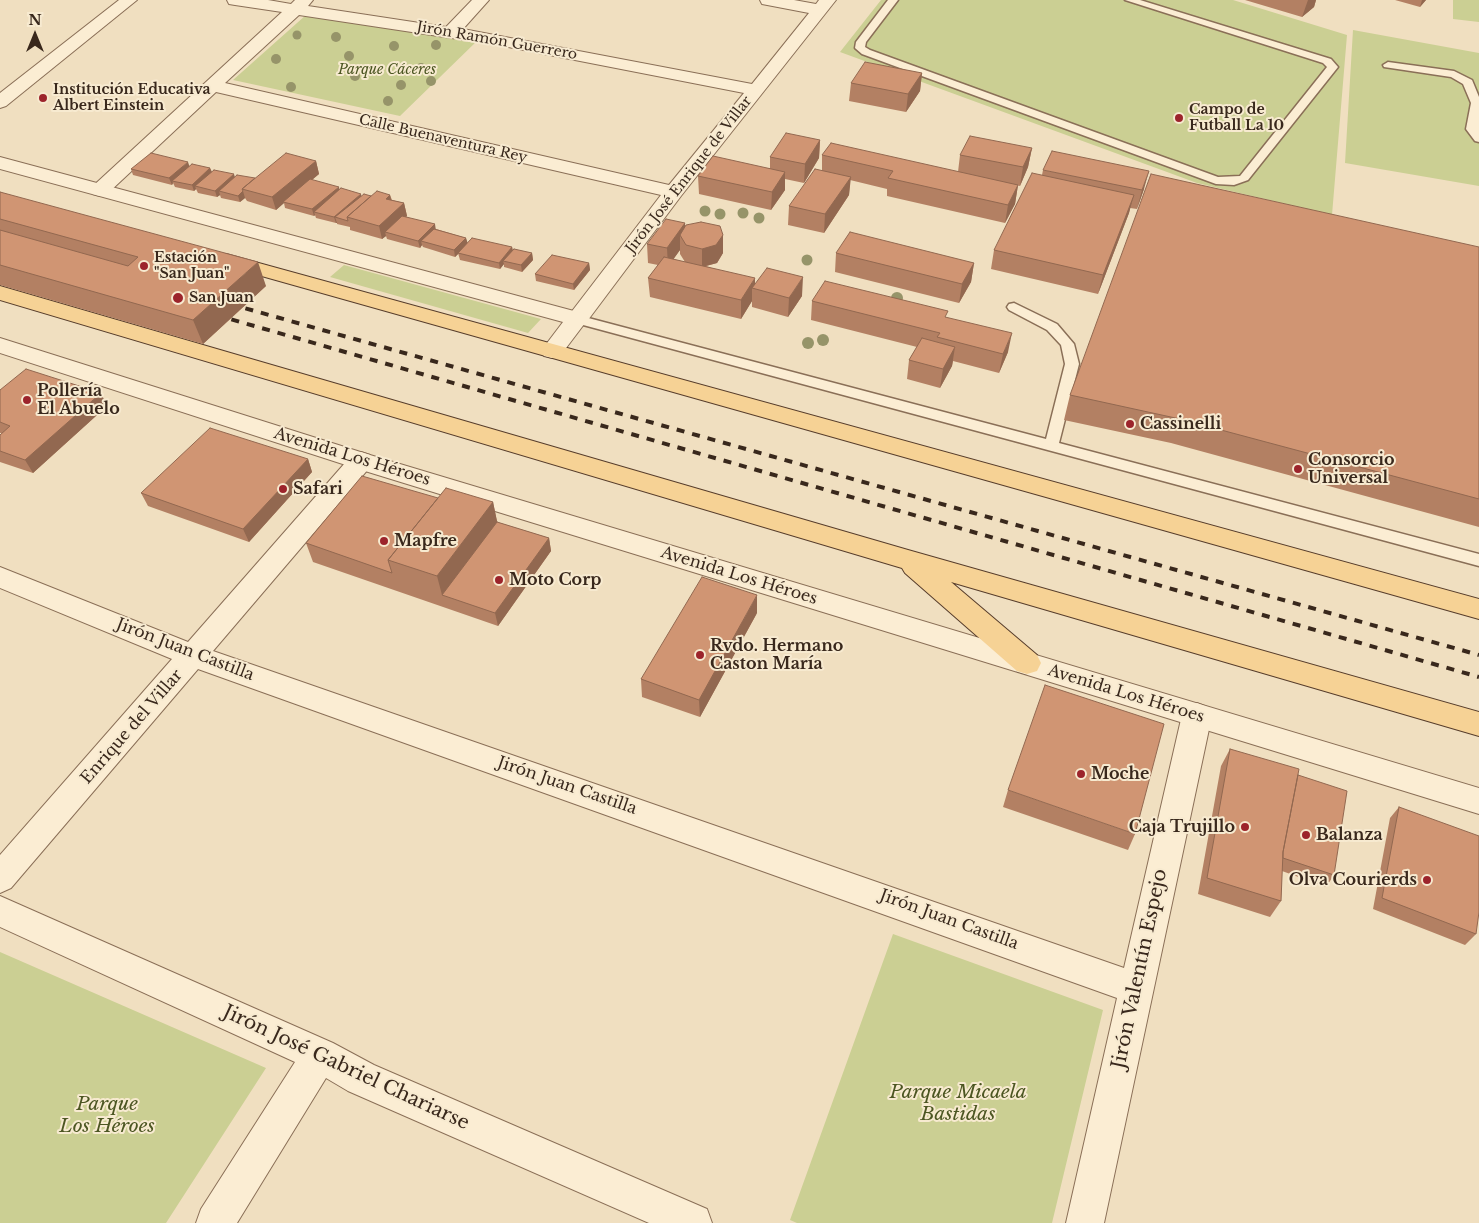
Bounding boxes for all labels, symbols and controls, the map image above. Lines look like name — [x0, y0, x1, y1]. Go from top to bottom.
north arrow — [10, 10, 60, 60]
text: N — [28, 11, 42, 29]
street label: Jirón Ramón Guerrero — [415, 19, 579, 63]
park label: Parque Cáceres — [338, 62, 436, 78]
place label: Institución Educativa Albert Einstein — [53, 82, 211, 114]
marker: Institución Educativa Albert Einstein — [37, 92, 49, 104]
street label: Jirón José Enrique de Villar — [622, 93, 756, 257]
place label: Campo de Futball La 10 — [1189, 102, 1284, 134]
street label: Calle Buenaventura Rey — [357, 111, 529, 167]
marker: Campo de Futball La 10 — [1173, 112, 1185, 124]
place label: Estación "San Juan" — [154, 250, 229, 282]
marker: Estación "San Juan" — [138, 260, 150, 272]
place label: San Juan — [189, 290, 254, 306]
marker: San Juan — [171, 291, 185, 305]
place label: Pollería El Abuelo — [37, 381, 120, 419]
marker: Pollería El Abuelo — [21, 394, 33, 406]
place label: Cassinelli — [1140, 414, 1221, 434]
marker: Cassinelli — [1124, 418, 1136, 430]
street label: Avenida Los Héroes — [271, 424, 433, 490]
place label: Consorcio Universal — [1308, 450, 1395, 488]
marker: Consorcio Universal — [1292, 463, 1304, 475]
place label: Safari — [293, 479, 343, 499]
marker: Safari — [277, 483, 289, 495]
place label: Mapfre — [394, 531, 457, 551]
marker: Mapfre — [378, 535, 390, 547]
street label: Avenida Los Héroes — [658, 543, 820, 609]
place label: Moto Corp — [509, 570, 601, 590]
marker: Moto Corp — [493, 574, 505, 586]
street label: Jirón Juan Castilla — [113, 615, 257, 685]
place label: Rvdo. Hermano Caston María — [710, 636, 843, 674]
marker: Rvdo. Hermano Caston María — [694, 649, 706, 661]
street label: Avenida Los Héroes — [1045, 661, 1207, 727]
street label: Enrique del Villar — [77, 666, 187, 788]
street label: Jirón Juan Castilla — [495, 753, 639, 819]
place label: Moche — [1091, 764, 1149, 784]
marker: Moche — [1075, 768, 1087, 780]
place label: Caja Trujillo — [1129, 817, 1235, 837]
marker: Caja Trujillo — [1239, 821, 1251, 833]
place label: Balanza — [1316, 825, 1383, 845]
marker: Balanza — [1300, 829, 1312, 841]
street label: Jirón Valentín Espejo — [1108, 867, 1172, 1071]
place label: Olva Courierds — [1289, 870, 1417, 890]
marker: Olva Courierds — [1421, 874, 1433, 886]
street label: Jirón Juan Castilla — [877, 886, 1021, 954]
street label: Jirón José Gabriel Chariarse — [219, 1001, 473, 1135]
park label: Parque Micaela Bastidas — [890, 1082, 1026, 1126]
park label: Parque Los Héroes — [59, 1094, 155, 1138]

